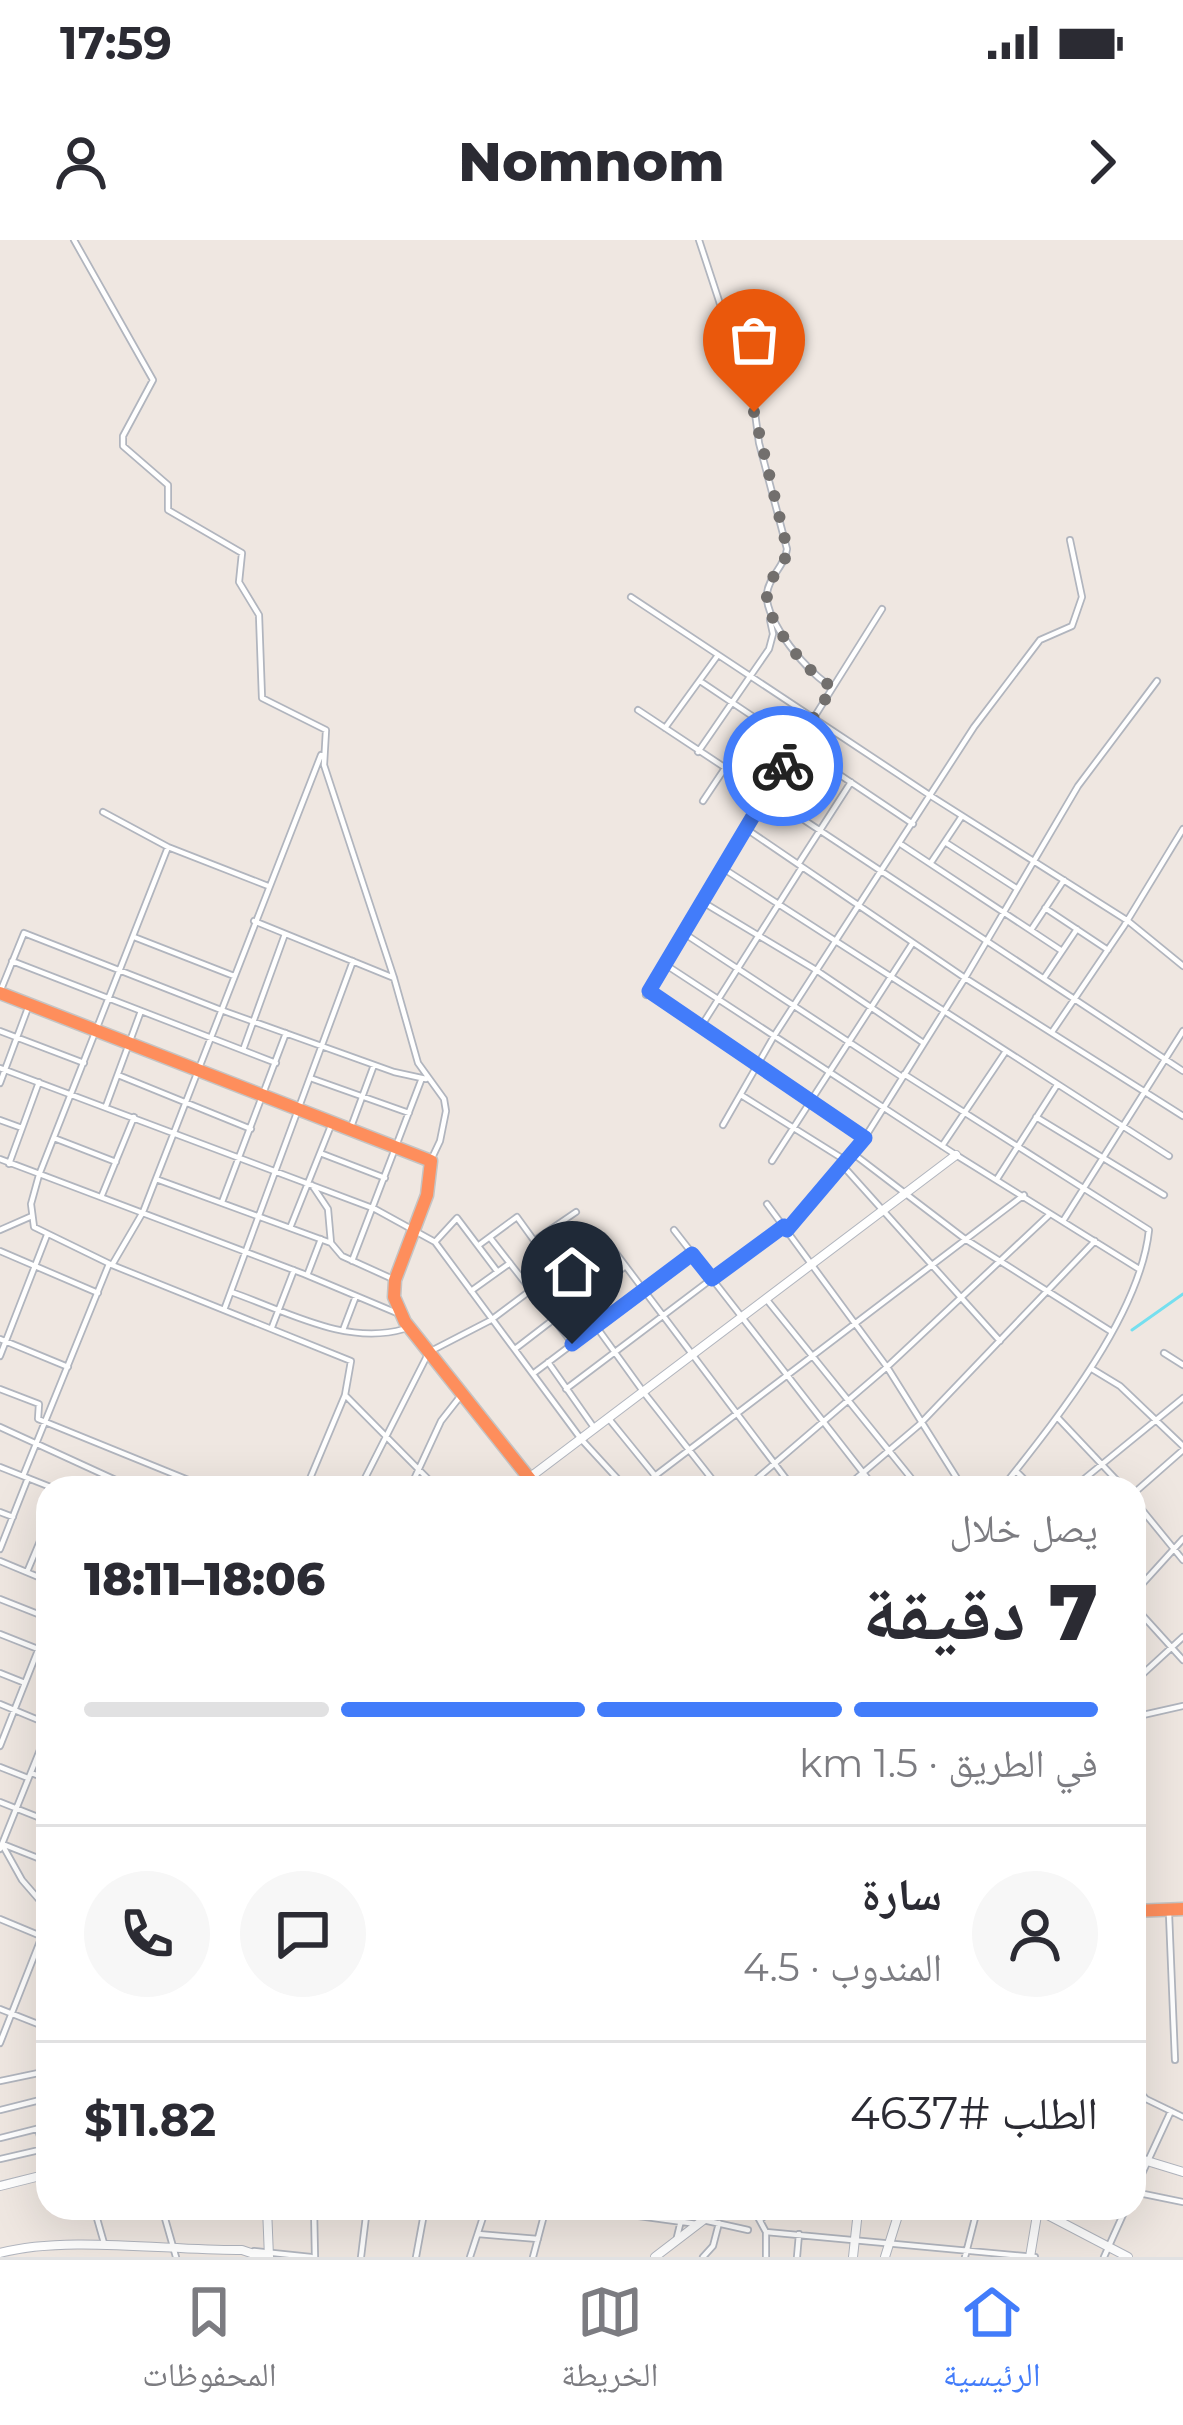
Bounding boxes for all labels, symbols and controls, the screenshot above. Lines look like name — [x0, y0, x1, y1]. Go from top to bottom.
text: 17:59 — [60, 15, 172, 70]
icon: person — [48, 129, 114, 195]
text: Nomnom — [458, 129, 725, 195]
icon: forward — [1069, 129, 1135, 195]
pin — [703, 289, 805, 412]
icon: bag — [721, 307, 787, 373]
courier — [723, 706, 843, 826]
icon: bike — [750, 733, 816, 799]
pin — [521, 1221, 623, 1344]
icon: home — [539, 1239, 605, 1305]
text: يصل خلال — [949, 1504, 1098, 1552]
text: 18:06–18:11 — [84, 1551, 325, 1606]
text: 7 دقيقة — [862, 1564, 1098, 1660]
text: في الطريق · 1.5 km — [799, 1739, 1098, 1787]
text: سارة — [861, 1866, 942, 1921]
button: phone — [84, 1871, 210, 1997]
button: chat — [240, 1871, 366, 1997]
button: person — [972, 1871, 1098, 1997]
text: المندوب · 4.5 — [743, 1943, 942, 1991]
text: الطلب #4637 — [850, 2085, 1098, 2140]
text: $11.82 — [84, 2092, 216, 2147]
tab: المحفوظات — [142, 2279, 277, 2407]
tab: الخريطة — [561, 2279, 658, 2407]
tab: الرئيسية — [943, 2279, 1041, 2407]

